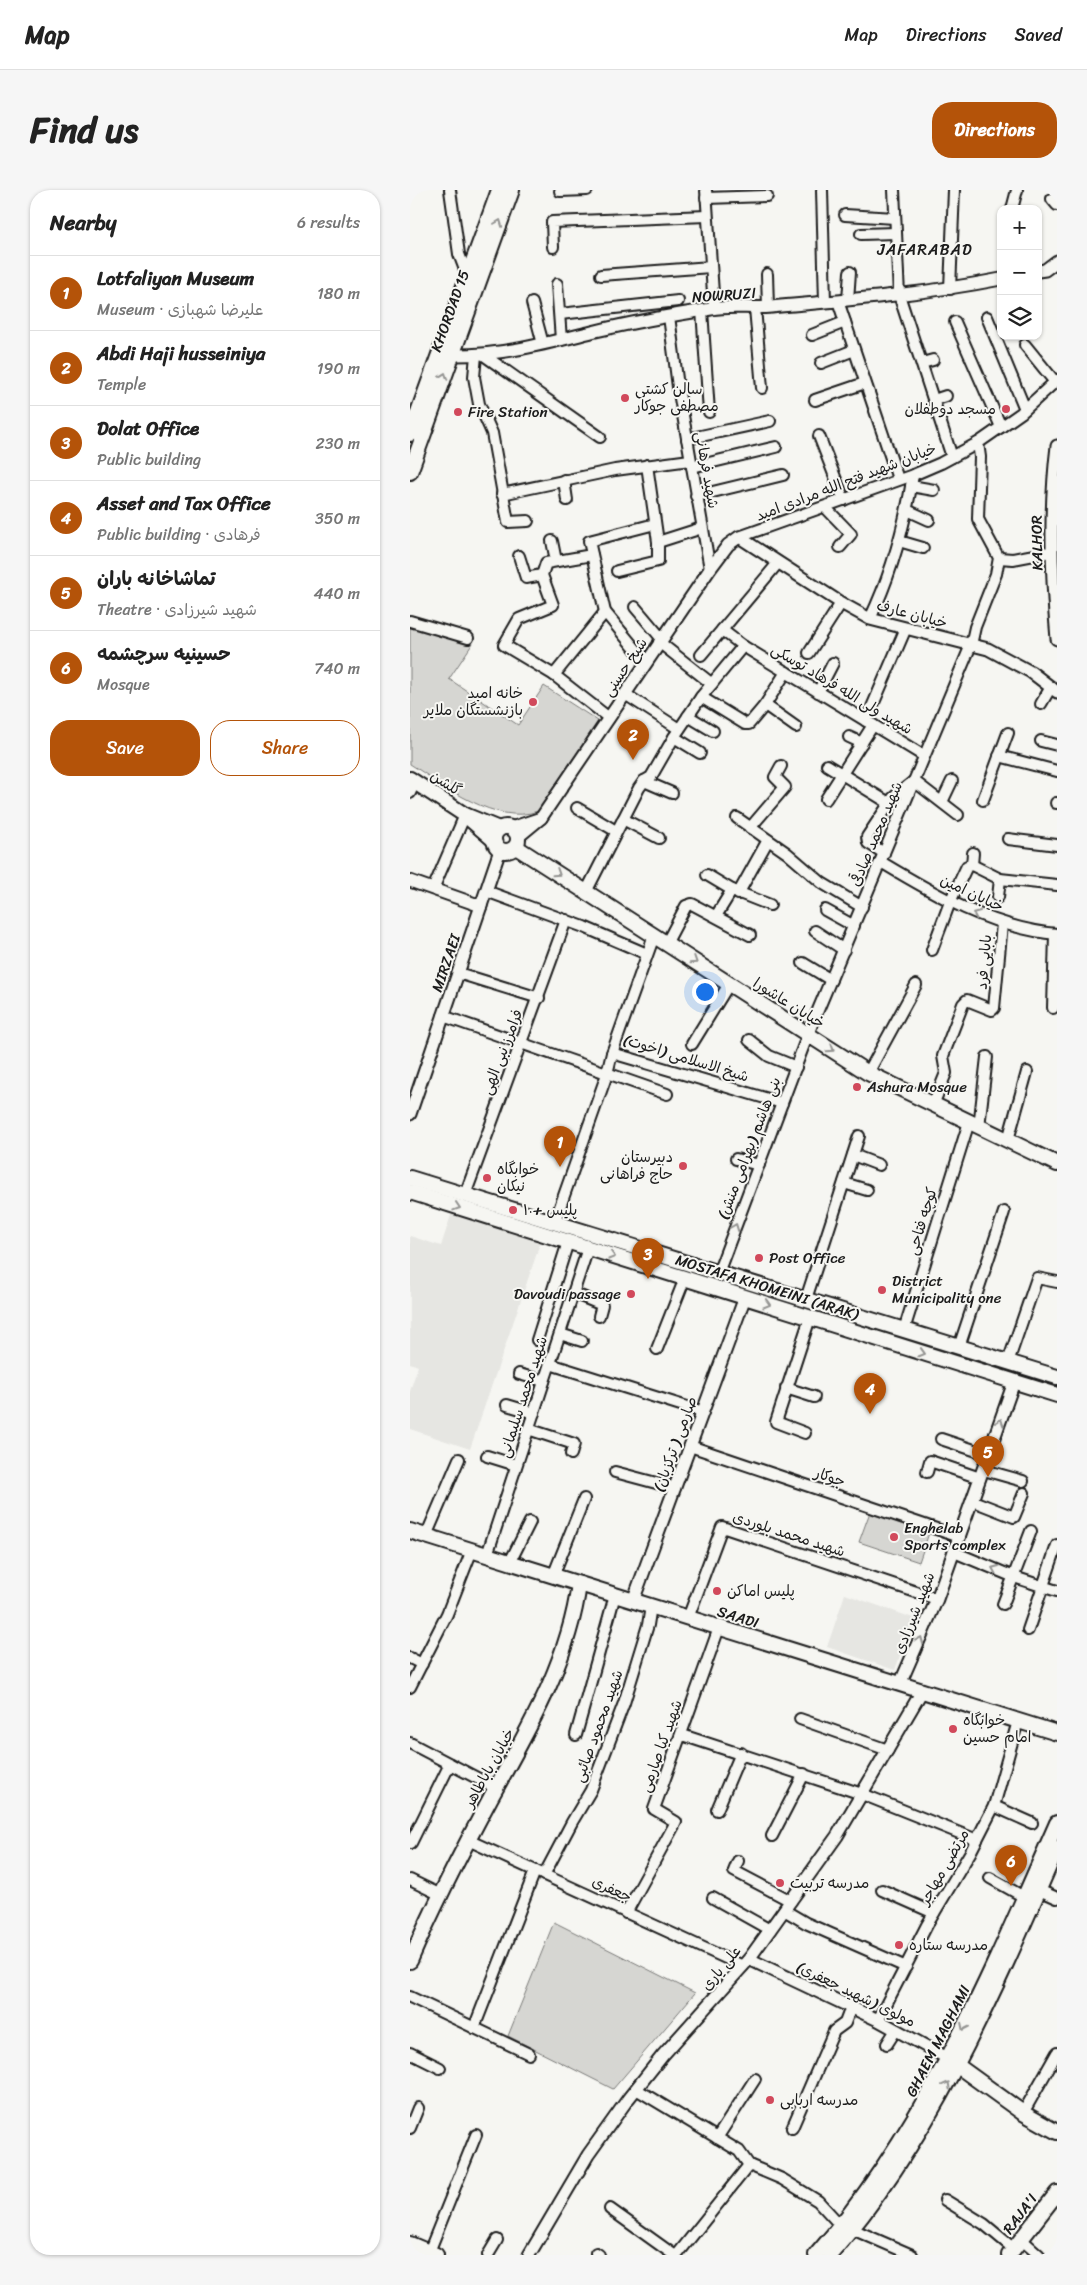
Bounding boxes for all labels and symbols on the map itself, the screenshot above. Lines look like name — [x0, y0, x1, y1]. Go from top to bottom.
one-way arrow — [492, 219, 503, 228]
district label: JAFARABAD — [876, 235, 973, 264]
street label: KHORDAD 15 — [423, 266, 477, 356]
street label: NOWRUZI — [691, 280, 757, 310]
one-way arrow — [438, 372, 448, 381]
place label: سالن کشتی مصطفی جوکار — [634, 376, 719, 419]
marker: سالن کشتی مصطفی جوکار — [619, 392, 631, 404]
place label: مسجد دوطفلان — [904, 396, 996, 422]
place label: Fire Station — [468, 399, 547, 425]
marker: مسجد دوطفلان — [1000, 403, 1012, 415]
marker: Fire Station — [452, 406, 464, 418]
street label: شهید فرهانی — [687, 429, 727, 511]
street label: خیابان شهید فتح الله مرادی امید — [752, 435, 940, 529]
street label: KALHOR — [1024, 515, 1050, 571]
street label: خیابان عارف — [874, 592, 950, 636]
street label: شیخ حسنی — [596, 632, 654, 702]
street label: شهید ولی الله فرهاد توسکی — [766, 636, 918, 742]
place label: خانه امید بازنشستگان ملایر — [422, 680, 523, 723]
marker: خانه امید بازنشستگان ملایر — [527, 696, 539, 708]
pin: 2 — [617, 719, 649, 760]
street label: گلشن — [425, 763, 467, 803]
street label: شهید محمد صادقی — [842, 777, 910, 891]
one-way arrow — [551, 867, 561, 876]
street label: خیابان امین — [936, 867, 1008, 919]
one-way arrow — [972, 909, 981, 920]
street label: MIRZAEI — [424, 929, 468, 996]
street label: بابایی فرد — [969, 933, 999, 991]
one-way arrow — [688, 955, 697, 965]
street label: خیابان عاشورا — [748, 970, 830, 1036]
your location — [692, 979, 718, 1005]
street label: فرامرز نبی الهی — [474, 1005, 530, 1099]
street label: شیخ الاسلامی (اخوت) — [620, 1026, 752, 1090]
one-way arrow — [825, 1042, 834, 1052]
street label: بنی هاشم (بهرامی منش) — [710, 1073, 788, 1223]
place label: Ashura Mosque — [866, 1074, 967, 1100]
marker: Ashura Mosque — [851, 1081, 863, 1093]
pin: 1 — [544, 1126, 576, 1167]
place label: دبیرستان حاج فراهانی — [600, 1144, 673, 1187]
place label: خوابگاه نیکان — [497, 1156, 539, 1199]
marker: دبیرستان حاج فراهانی — [677, 1160, 689, 1172]
marker: خوابگاه نیکان — [481, 1172, 493, 1184]
street label: کوچه فتاحی — [899, 1184, 945, 1258]
place label: پلیس +۱۰ — [523, 1197, 577, 1223]
one-way arrow — [452, 1201, 460, 1211]
marker: پلیس +۱۰ — [507, 1204, 519, 1216]
one-way arrow — [729, 1223, 739, 1232]
pin: 3 — [632, 1238, 664, 1279]
place label: Post Office — [769, 1245, 846, 1271]
street label: MOSTAFA KHOMEINI (ARAK) — [672, 1247, 863, 1327]
one-way arrow — [607, 1250, 615, 1260]
marker: Post Office — [753, 1252, 765, 1264]
place label: District Municipality one — [892, 1268, 1002, 1311]
place label: Davoudi passage — [514, 1281, 621, 1307]
marker: District Municipality one — [876, 1284, 888, 1296]
marker: Davoudi passage — [625, 1288, 637, 1300]
one-way arrow — [762, 1299, 770, 1309]
street label: شهید محمد سلیمانی — [491, 1333, 555, 1461]
one-way arrow — [917, 1347, 925, 1357]
pin: 4 — [854, 1373, 886, 1414]
street label: صارمی ( ترکزبان) — [646, 1393, 704, 1495]
one-way arrow — [994, 1418, 1004, 1426]
pin: 5 — [972, 1436, 1004, 1477]
street label: جوکار — [810, 1459, 849, 1494]
street label: شهید محمد بلوردی — [729, 1504, 849, 1564]
place label: Enghelab Sports complex — [904, 1515, 1006, 1558]
marker: Enghelab Sports complex — [888, 1531, 900, 1543]
one-way arrow — [991, 1565, 1000, 1575]
street label: شهید شیرزادی — [886, 1568, 942, 1658]
place label: پلیس اماکن — [727, 1578, 795, 1604]
marker: پلیس اماکن — [711, 1585, 723, 1597]
street label: SAADI — [714, 1598, 763, 1636]
one-way arrow — [913, 1636, 924, 1645]
street label: شهید محمود صائبی — [566, 1666, 630, 1786]
street label: شهید کیا صارمی — [632, 1696, 690, 1796]
place label: خوابگاه امام حسین — [963, 1707, 1032, 1750]
street label: خیابان باباطاهر — [455, 1723, 522, 1814]
marker: خوابگاه امام حسین — [947, 1723, 959, 1735]
street label: مرتضی مهاجر — [911, 1824, 976, 1911]
pin: 6 — [995, 1845, 1027, 1886]
street label: جعفری — [588, 1868, 636, 1910]
place label: مدرسه تربیت — [790, 1870, 869, 1896]
marker: مدرسه تربیت — [774, 1877, 786, 1889]
place label: مدرسه ستاره — [909, 1932, 988, 1958]
street label: علی یاری — [694, 1939, 748, 1997]
marker: مدرسه ستاره — [893, 1939, 905, 1951]
street label: مولوی (شهید جعفری) — [792, 1954, 920, 2034]
street label: GHAEM MAGHAMI — [899, 1980, 978, 2102]
one-way arrow — [960, 2022, 970, 2031]
one-way arrow — [940, 2082, 950, 2091]
place label: مدرسه اربابی — [780, 2087, 858, 2113]
marker: مدرسه اربابی — [764, 2094, 776, 2106]
street label: RAJA'I — [996, 2188, 1044, 2240]

